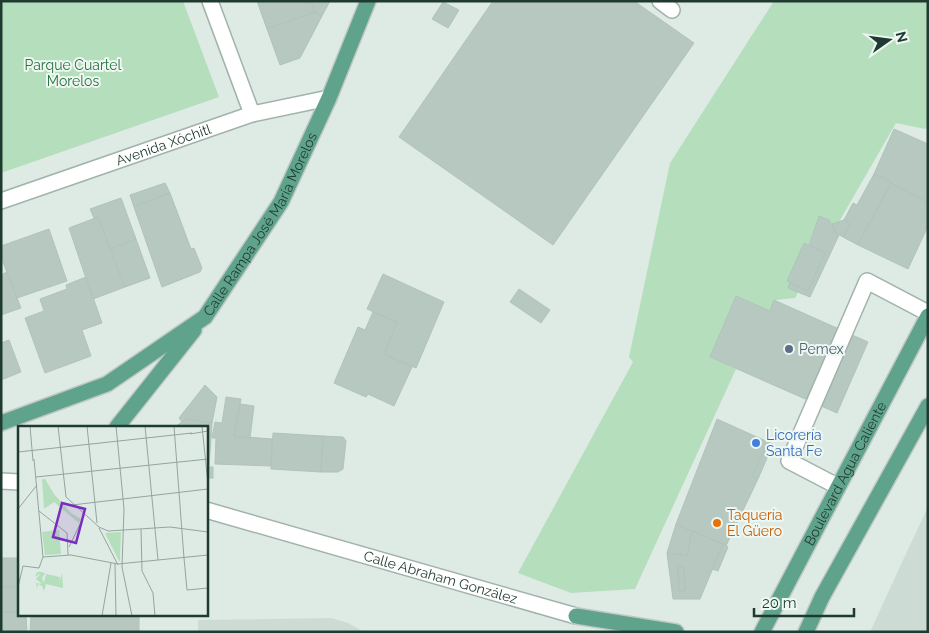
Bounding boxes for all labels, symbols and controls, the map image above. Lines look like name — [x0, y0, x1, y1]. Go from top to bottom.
north arrow — [864, 15, 914, 65]
text: N — [893, 30, 911, 44]
park label: Parque Cuartel Morelos — [25, 57, 122, 89]
street label: Avenida Xóchitl — [114, 121, 213, 169]
street label: Calle Rampa José María Morelos — [200, 130, 320, 319]
place label: Pemex — [799, 341, 844, 357]
marker: Pemex — [783, 343, 795, 355]
street label: Boulevard Agua Caliente — [801, 399, 890, 548]
inset map — [18, 426, 208, 616]
place label: Licorería Santa Fe — [766, 427, 822, 459]
marker: Licorería Santa Fe — [750, 437, 762, 449]
place label: Taquería El Güero — [727, 507, 782, 539]
marker: Taquería El Güero — [711, 517, 723, 529]
street label: Calle Abraham González — [362, 548, 519, 607]
scale bar — [754, 586, 854, 618]
text: 20 m — [762, 594, 797, 612]

